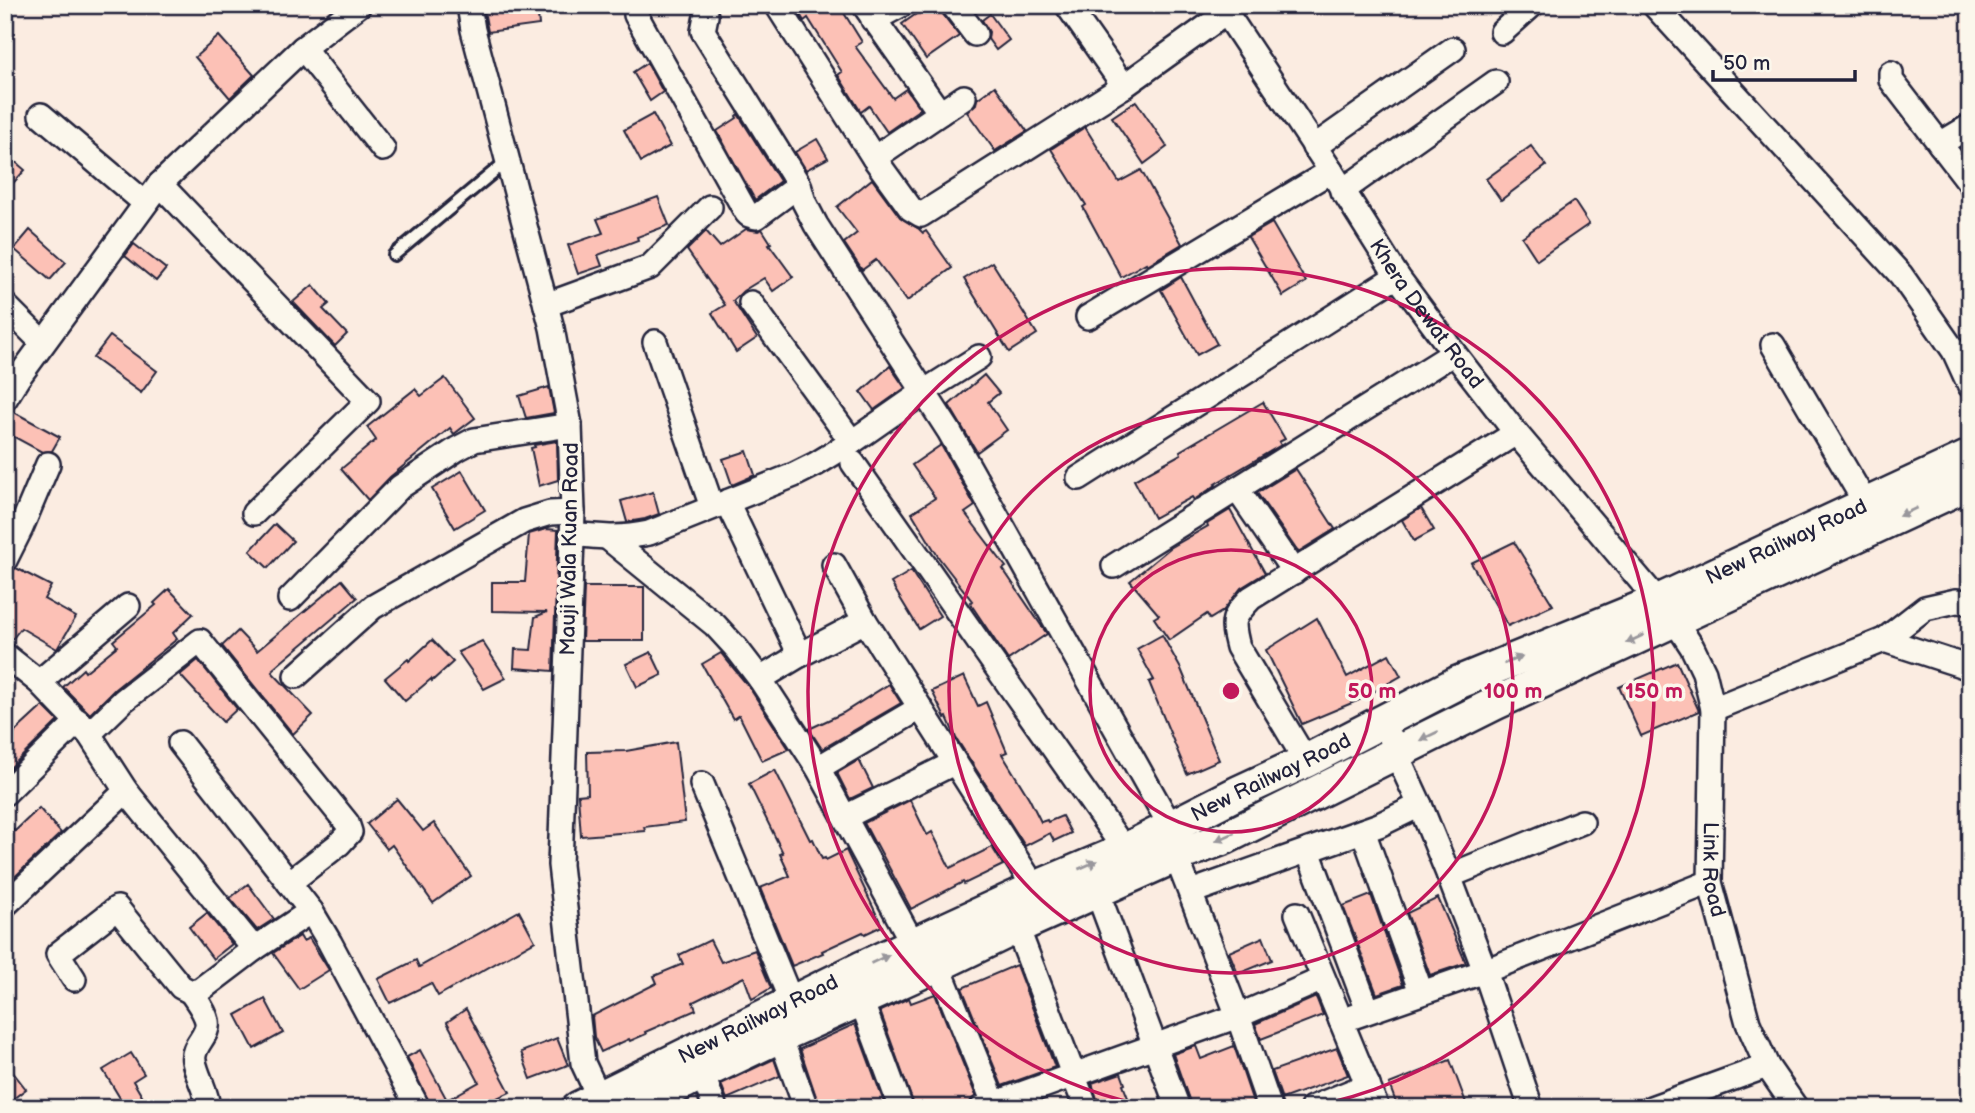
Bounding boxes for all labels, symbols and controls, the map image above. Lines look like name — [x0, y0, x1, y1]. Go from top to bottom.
scale bar — [1713, 38, 1854, 82]
text: 50 m — [1723, 51, 1770, 76]
street label: Khera Dewat Road — [1364, 235, 1489, 394]
street label: Mauji Wala Kuan Road — [555, 442, 584, 656]
street label: New Railway Road — [1702, 494, 1871, 590]
one-way arrow — [1898, 506, 1918, 518]
one-way arrow — [1625, 633, 1645, 645]
one-way arrow — [1503, 654, 1523, 666]
centre of rings — [1219, 679, 1243, 703]
text: 50 m — [1348, 679, 1396, 704]
text: 100 m — [1484, 679, 1542, 704]
text: 150 m — [1625, 679, 1683, 704]
street label: New Railway Road — [1187, 728, 1355, 827]
one-way arrow — [1419, 731, 1439, 742]
street label: Link Road — [1697, 822, 1731, 920]
one-way arrow — [1215, 832, 1236, 843]
one-way arrow — [1077, 860, 1098, 871]
one-way arrow — [870, 953, 891, 964]
street label: New Railway Road — [674, 969, 842, 1069]

